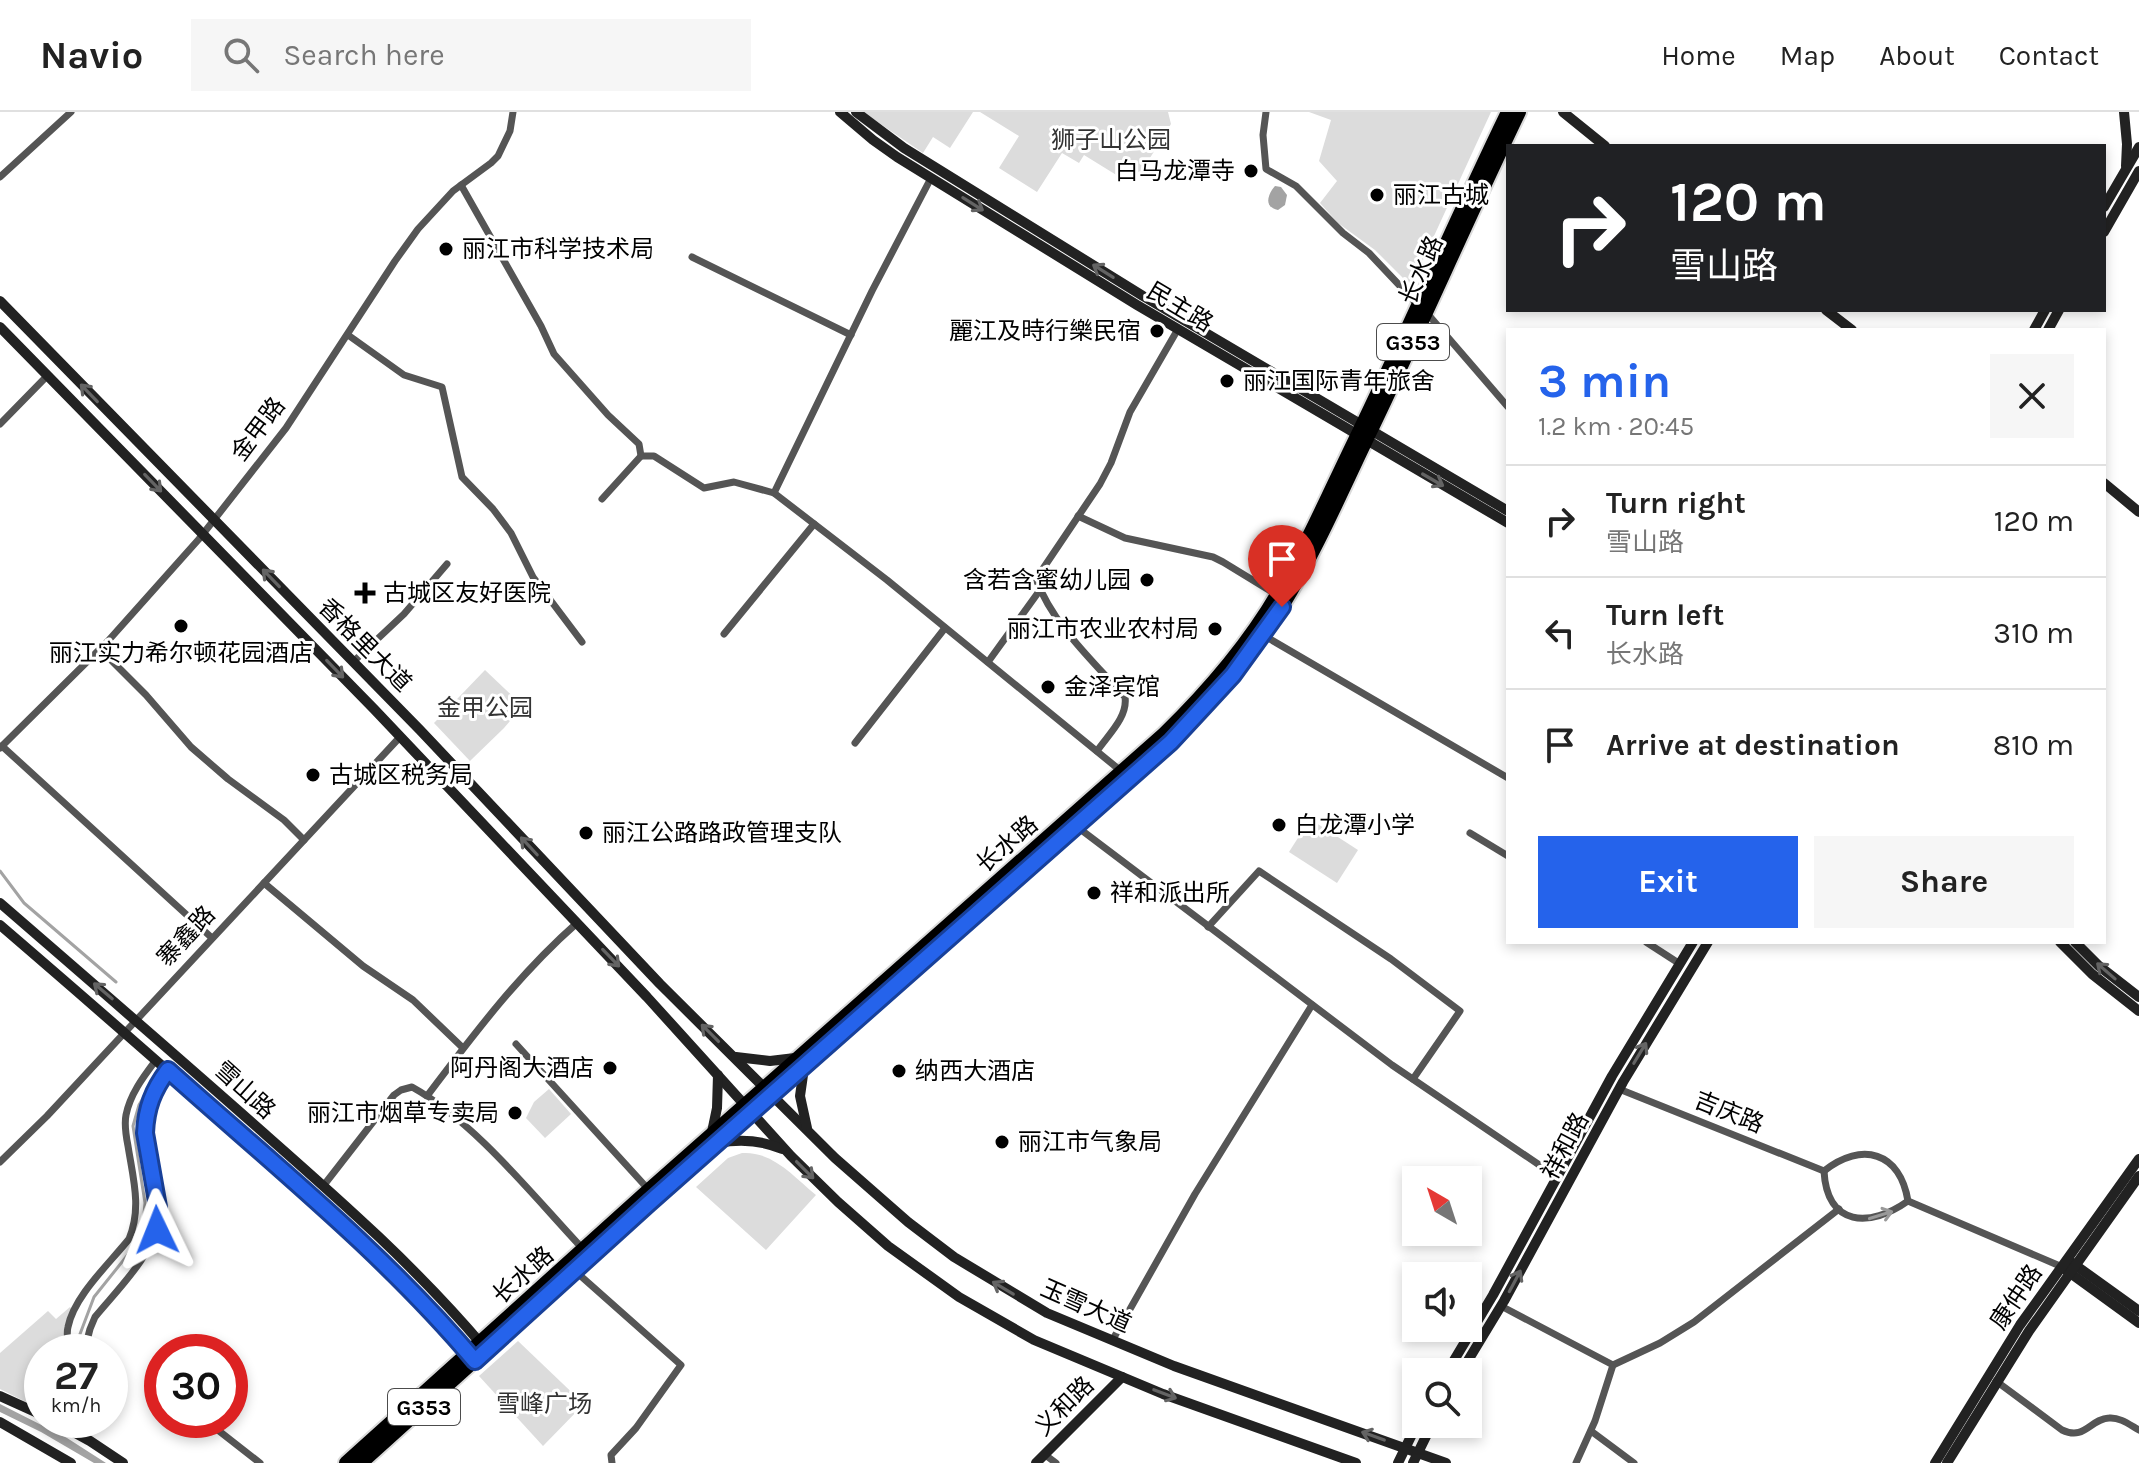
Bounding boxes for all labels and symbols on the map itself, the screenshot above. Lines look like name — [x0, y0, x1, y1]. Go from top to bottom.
park label: 狮子山公园 — [1051, 126, 1171, 154]
place label: 白马龙潭寺 — [1115, 157, 1235, 185]
marker: 白马龙潭寺 — [1242, 162, 1260, 180]
place label: 丽江古城 — [1393, 181, 1489, 209]
marker: 丽江古城 — [1368, 186, 1386, 204]
one-way arrow — [961, 196, 984, 212]
street label: 长水路 — [1394, 231, 1448, 309]
place label: 丽江市科学技术局 — [462, 235, 654, 263]
marker: 丽江市科学技术局 — [437, 240, 455, 258]
one-way arrow — [1092, 262, 1115, 278]
street label: 民主路 — [1142, 276, 1218, 338]
place label: 麗江及時行樂民宿 — [949, 317, 1141, 345]
marker: 麗江及時行樂民宿 — [1148, 322, 1166, 340]
road number: G353 — [1377, 324, 1449, 360]
place label: 丽江国际青年旅舍 — [1243, 367, 1435, 395]
marker: 丽江国际青年旅舍 — [1218, 372, 1236, 390]
one-way arrow — [80, 384, 99, 403]
street label: 金甲路 — [225, 392, 291, 466]
one-way arrow — [143, 473, 162, 493]
one-way arrow — [1421, 473, 1445, 488]
pin — [1248, 525, 1316, 607]
place label: 含若含蜜幼儿园 — [963, 566, 1131, 594]
one-way arrow — [262, 569, 281, 588]
marker: 含若含蜜幼儿园 — [1138, 571, 1156, 589]
place label: 古城区友好医院 — [383, 579, 551, 607]
marker: 古城区友好医院 — [354, 582, 376, 604]
street label: 香格里大道 — [313, 593, 417, 697]
place label: 丽江市农业农村局 — [1007, 615, 1199, 643]
marker: 丽江实力希尔顿花园酒店 — [172, 617, 190, 635]
marker: 丽江市农业农村局 — [1206, 620, 1224, 638]
place label: 丽江实力希尔顿花园酒店 — [49, 639, 313, 667]
one-way arrow — [325, 659, 344, 679]
place label: 金泽宾馆 — [1064, 673, 1160, 701]
marker: 金泽宾馆 — [1039, 678, 1057, 696]
park label: 金甲公园 — [437, 694, 533, 722]
place label: 古城区税务局 — [329, 761, 473, 789]
marker: 古城区税务局 — [304, 766, 322, 784]
street label: 长水路 — [971, 810, 1043, 878]
place label: 白龙潭小学 — [1295, 811, 1415, 839]
marker: 白龙潭小学 — [1270, 816, 1288, 834]
place label: 丽江公路路政管理支队 — [602, 819, 842, 847]
marker: 丽江公路路政管理支队 — [577, 824, 595, 842]
one-way arrow — [520, 837, 539, 856]
place label: 祥和派出所 — [1110, 879, 1230, 907]
marker: 祥和派出所 — [1085, 884, 1103, 902]
street label: 寨鑫路 — [151, 900, 221, 972]
one-way arrow — [601, 948, 619, 968]
one-way arrow — [2096, 962, 2116, 980]
one-way arrow — [94, 983, 114, 1001]
one-way arrow — [700, 1024, 720, 1043]
one-way arrow — [1633, 1042, 1649, 1065]
place label: 阿丹阁大酒店 — [450, 1054, 594, 1082]
street label: 雪山路 — [209, 1056, 281, 1124]
place label: 纳西大酒店 — [915, 1057, 1035, 1085]
marker: 阿丹阁大酒店 — [601, 1059, 619, 1077]
marker: 纳西大酒店 — [890, 1062, 908, 1080]
street label: 吉庆路 — [1690, 1086, 1768, 1138]
place label: 丽江市烟草专卖局 — [307, 1099, 499, 1127]
marker: 丽江市烟草专卖局 — [506, 1104, 524, 1122]
street label: 祥和路 — [1536, 1108, 1594, 1184]
place label: 丽江市气象局 — [1018, 1128, 1162, 1156]
marker: 丽江市气象局 — [993, 1133, 1011, 1151]
one-way arrow — [795, 1161, 815, 1180]
north arrow — [1402, 1166, 1482, 1246]
position arrow — [115, 1188, 199, 1272]
one-way arrow — [1867, 1207, 1893, 1222]
street label: 长水路 — [487, 1241, 559, 1309]
street label: 康仲路 — [1984, 1259, 2048, 1335]
one-way arrow — [1508, 1269, 1523, 1293]
street label: 玉雪大道 — [1036, 1274, 1136, 1338]
one-way arrow — [992, 1279, 1015, 1295]
speed limit sign: 30 — [144, 1334, 248, 1438]
street label: 义和路 — [1029, 1371, 1099, 1441]
one-way arrow — [1152, 1388, 1177, 1402]
road number: G353 — [388, 1389, 460, 1425]
park label: 雪峰广场 — [496, 1390, 592, 1418]
one-way arrow — [1361, 1427, 1386, 1442]

